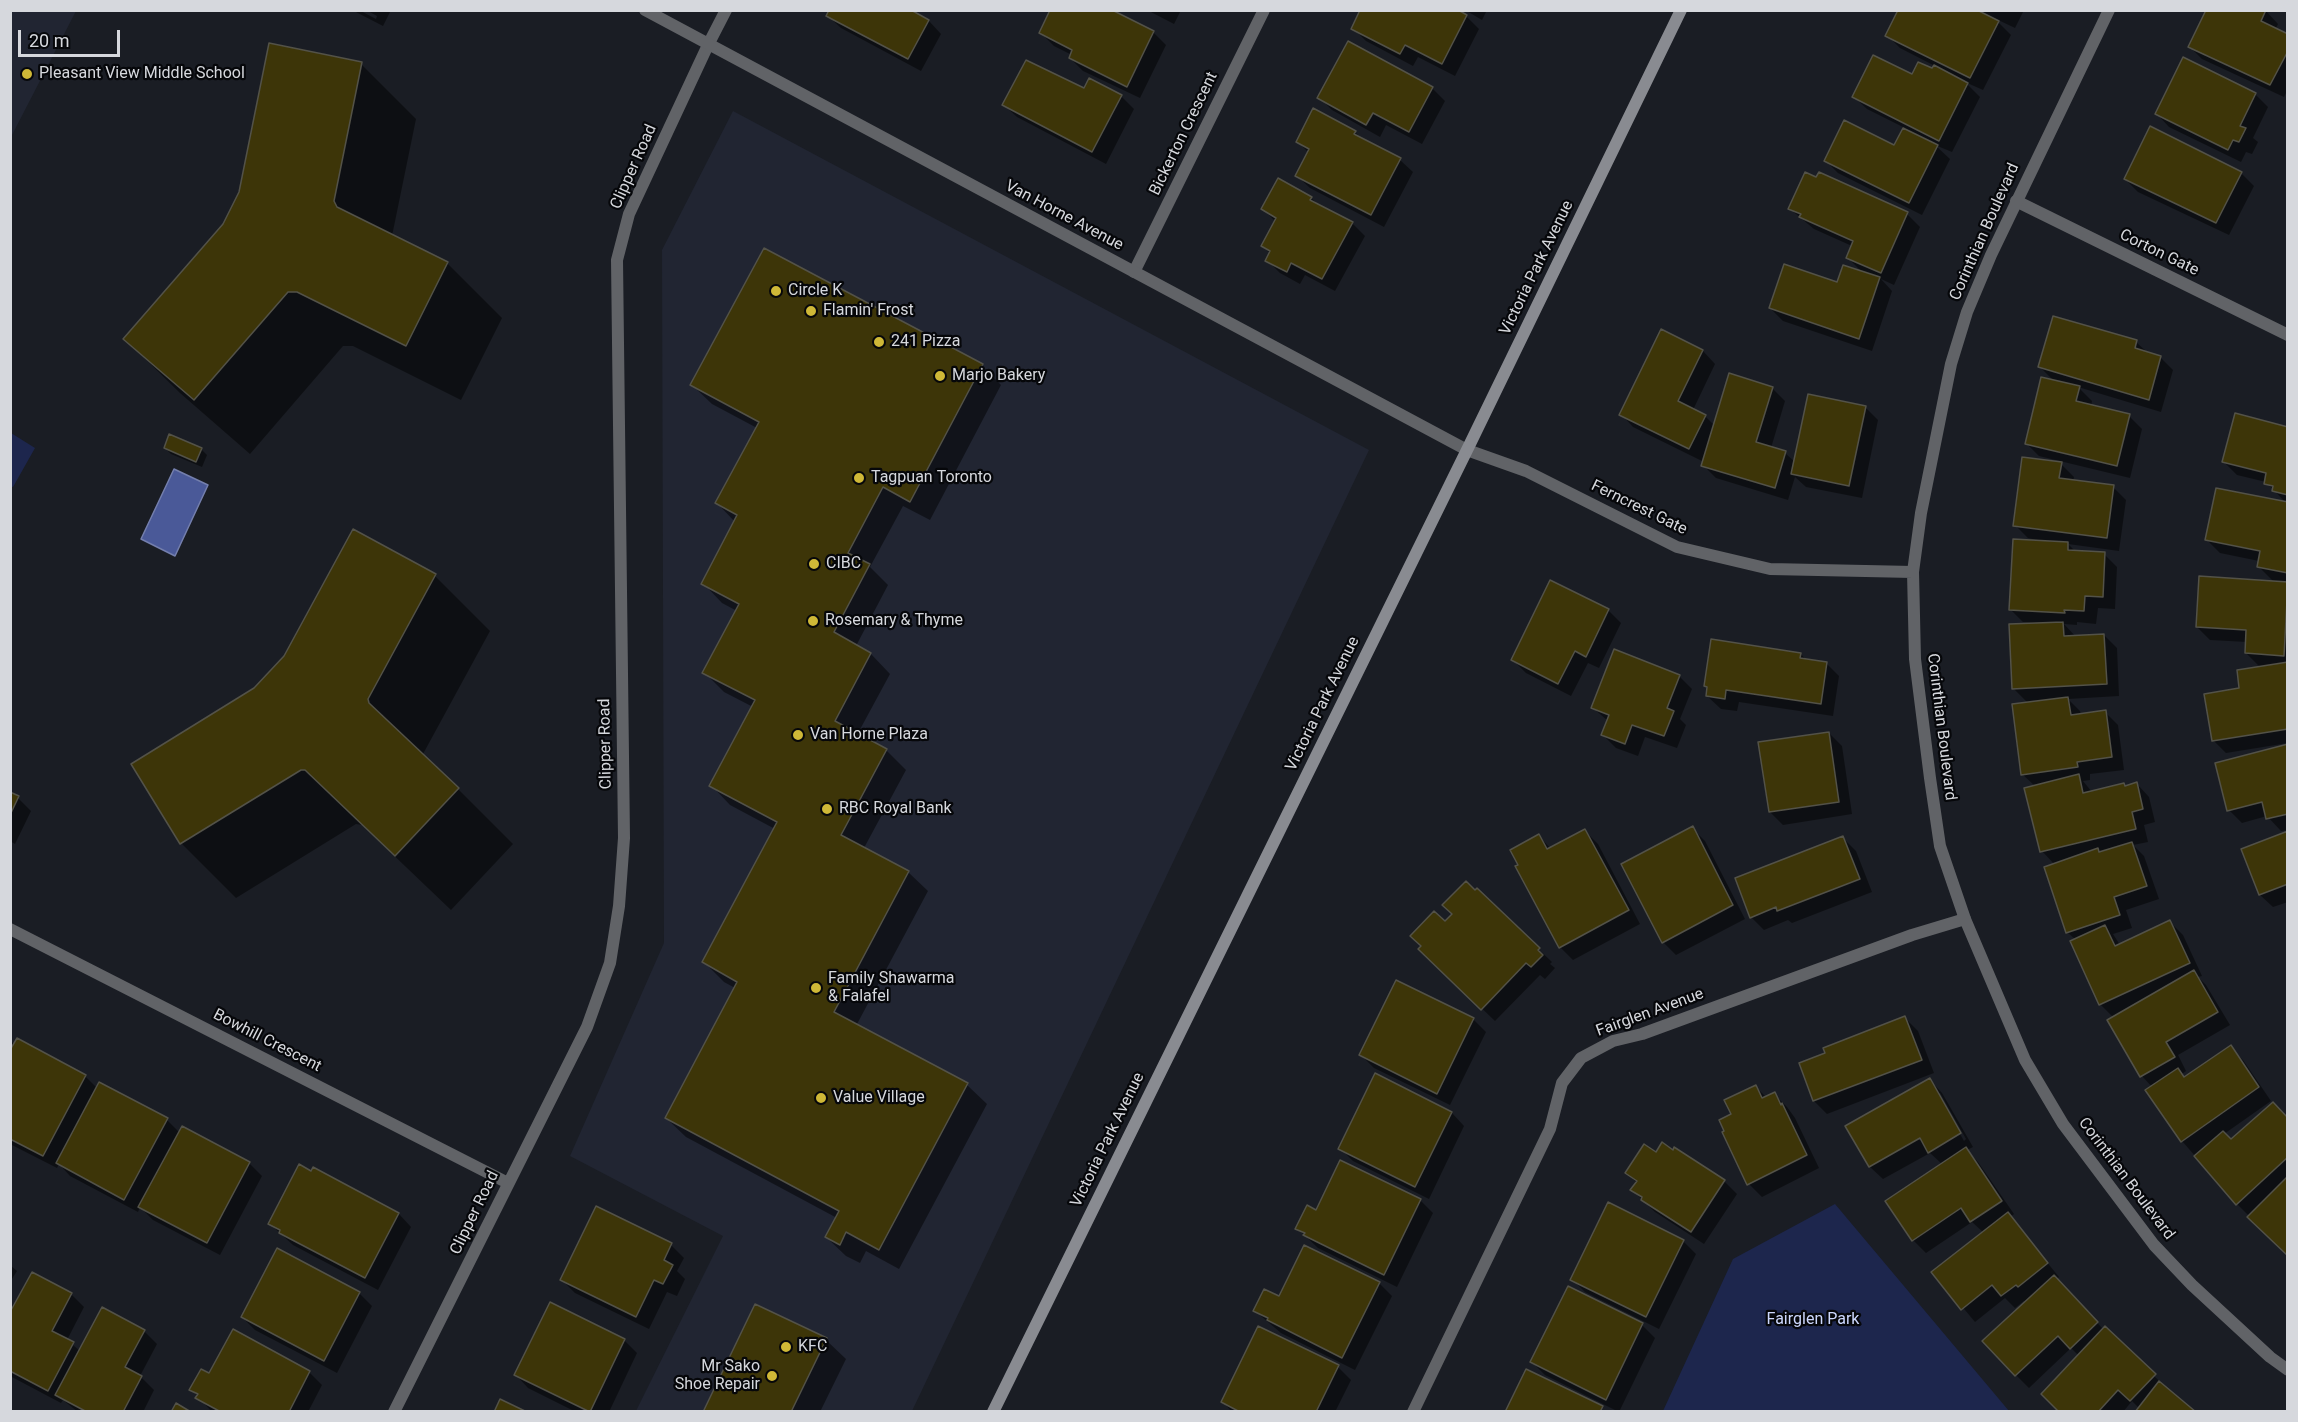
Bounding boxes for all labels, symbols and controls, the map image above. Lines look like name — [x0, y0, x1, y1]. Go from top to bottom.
scale bar — [21, 18, 123, 56]
text: 20 m — [29, 30, 69, 51]
place label: Pleasant View Middle School — [39, 64, 245, 84]
marker: Pleasant View Middle School — [20, 67, 34, 81]
street label: Bickerton Crescent — [1146, 69, 1222, 199]
street label: Clipper Road — [607, 122, 661, 212]
street label: Corinthian Boulevard — [1946, 161, 2024, 303]
street label: Van Horne Avenue — [1002, 177, 1126, 255]
street label: Victoria Park Avenue — [1496, 198, 1578, 338]
street label: Corton Gate — [2116, 226, 2202, 280]
place label: Circle K — [788, 281, 842, 301]
marker: Circle K — [769, 284, 783, 298]
place label: Flamin' Frost — [823, 301, 914, 321]
marker: Flamin' Frost — [804, 304, 818, 318]
place label: 241 Pizza — [891, 332, 961, 352]
marker: 241 Pizza — [872, 335, 886, 349]
place label: Marjo Bakery — [952, 366, 1045, 386]
marker: Marjo Bakery — [933, 369, 947, 383]
place label: Tagpuan Toronto — [871, 468, 992, 488]
marker: Tagpuan Toronto — [852, 471, 866, 485]
street label: Ferncrest Gate — [1588, 477, 1690, 539]
place label: CIBC — [826, 554, 861, 574]
marker: CIBC — [807, 557, 821, 571]
place label: Rosemary & Thyme — [825, 611, 963, 631]
marker: Rosemary & Thyme — [806, 614, 820, 628]
street label: Victoria Park Avenue — [1282, 634, 1364, 774]
street label: Corinthian Boulevard — [1922, 652, 1960, 802]
street label: Clipper Road — [596, 698, 616, 790]
place label: Van Horne Plaza — [810, 725, 928, 745]
marker: Van Horne Plaza — [791, 728, 805, 742]
place label: RBC Royal Bank — [839, 799, 952, 819]
marker: RBC Royal Bank — [820, 802, 834, 816]
place label: Family Shawarma & Falafel — [828, 969, 955, 1007]
marker: Family Shawarma & Falafel — [809, 981, 823, 995]
street label: Fairglen Avenue — [1594, 985, 1706, 1041]
street label: Bowhill Crescent — [210, 1005, 324, 1077]
street label: Victoria Park Avenue — [1067, 1070, 1149, 1210]
place label: Value Village — [833, 1088, 925, 1108]
marker: Value Village — [814, 1091, 828, 1105]
street label: Corinthian Boulevard — [2074, 1114, 2178, 1244]
street label: Clipper Road — [446, 1168, 504, 1258]
park label: Fairglen Park — [1767, 1310, 1859, 1330]
place label: KFC — [798, 1337, 827, 1357]
marker: KFC — [779, 1340, 793, 1354]
place label: Mr Sako Shoe Repair — [675, 1357, 760, 1395]
marker: Mr Sako Shoe Repair — [765, 1369, 779, 1383]

